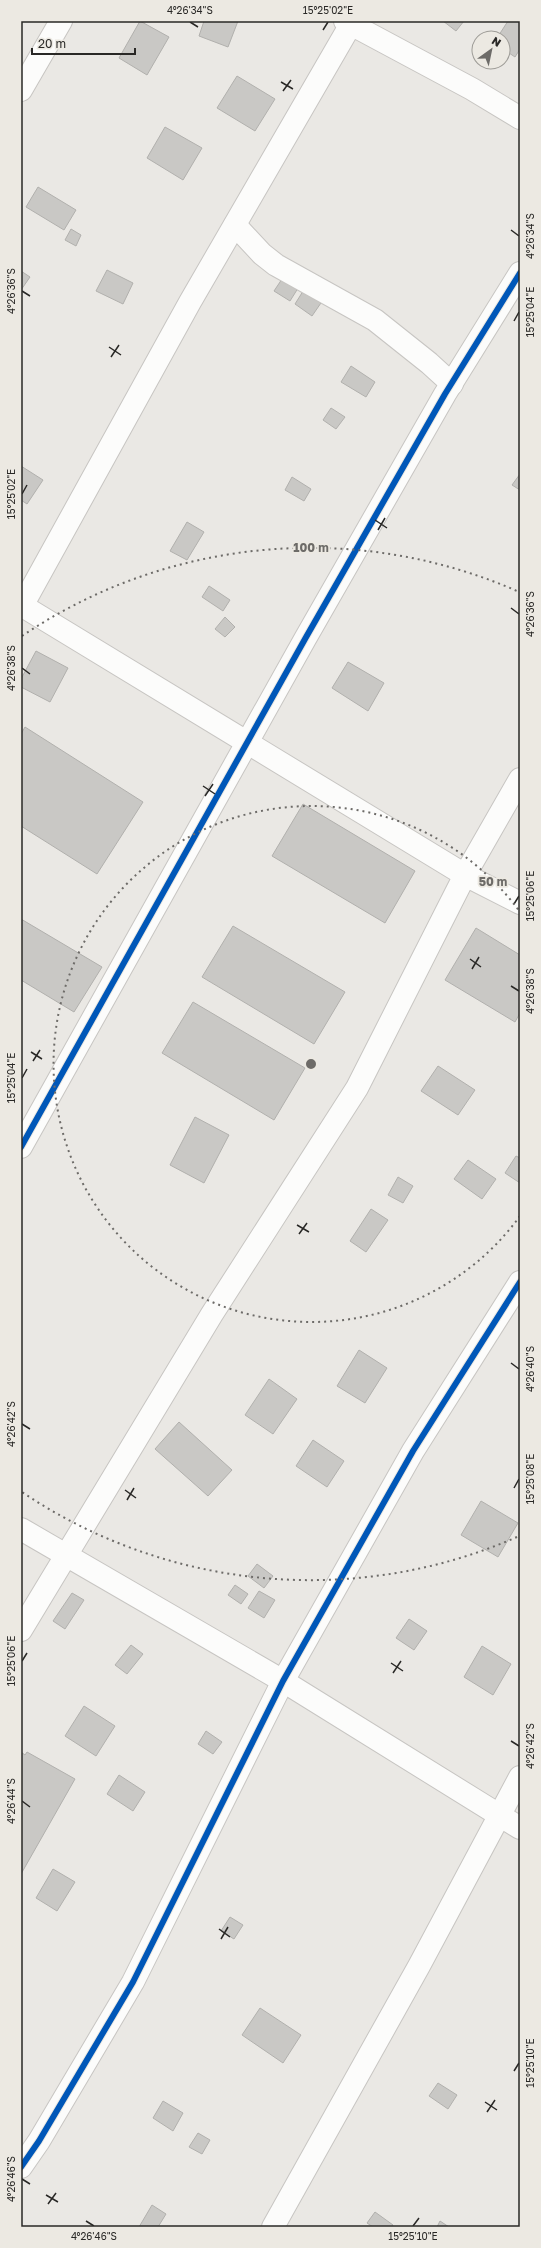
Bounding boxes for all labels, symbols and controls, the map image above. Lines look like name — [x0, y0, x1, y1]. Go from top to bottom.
text: 4°26'34"S — [167, 4, 213, 16]
text: 15°25'02"E — [303, 4, 353, 16]
scale bar — [32, 30, 135, 56]
north arrow — [471, 30, 511, 70]
text: N — [490, 33, 504, 49]
text: 20 m — [38, 36, 66, 51]
text: 4°26'34"S — [524, 213, 536, 259]
text: 4°26'36"S — [5, 268, 17, 314]
text: 15°25'04"E — [524, 287, 536, 337]
text: 15°25'02"E — [5, 469, 17, 519]
text: 100 m — [293, 540, 329, 555]
text: 4°26'36"S — [524, 591, 536, 637]
text: 4°26'38"S — [5, 645, 17, 691]
text: 15°25'06"E — [524, 871, 536, 921]
text: 50 m — [479, 874, 507, 889]
text: 4°26'38"S — [524, 968, 536, 1014]
text: 15°25'04"E — [5, 1053, 17, 1103]
centre of rings — [304, 1057, 318, 1071]
text: 4°26'40"S — [524, 1346, 536, 1392]
text: 4°26'42"S — [5, 1401, 17, 1447]
text: 15°25'08"E — [524, 1454, 536, 1504]
text: 15°25'06"E — [5, 1636, 17, 1686]
text: 4°26'42"S — [524, 1723, 536, 1769]
text: 4°26'44"S — [5, 1778, 17, 1824]
text: 15°25'10"E — [524, 2038, 536, 2088]
text: 4°26'46"S — [5, 2156, 17, 2202]
text: 4°26'46"S — [71, 2230, 117, 2242]
text: 15°25'10"E — [388, 2230, 438, 2242]

